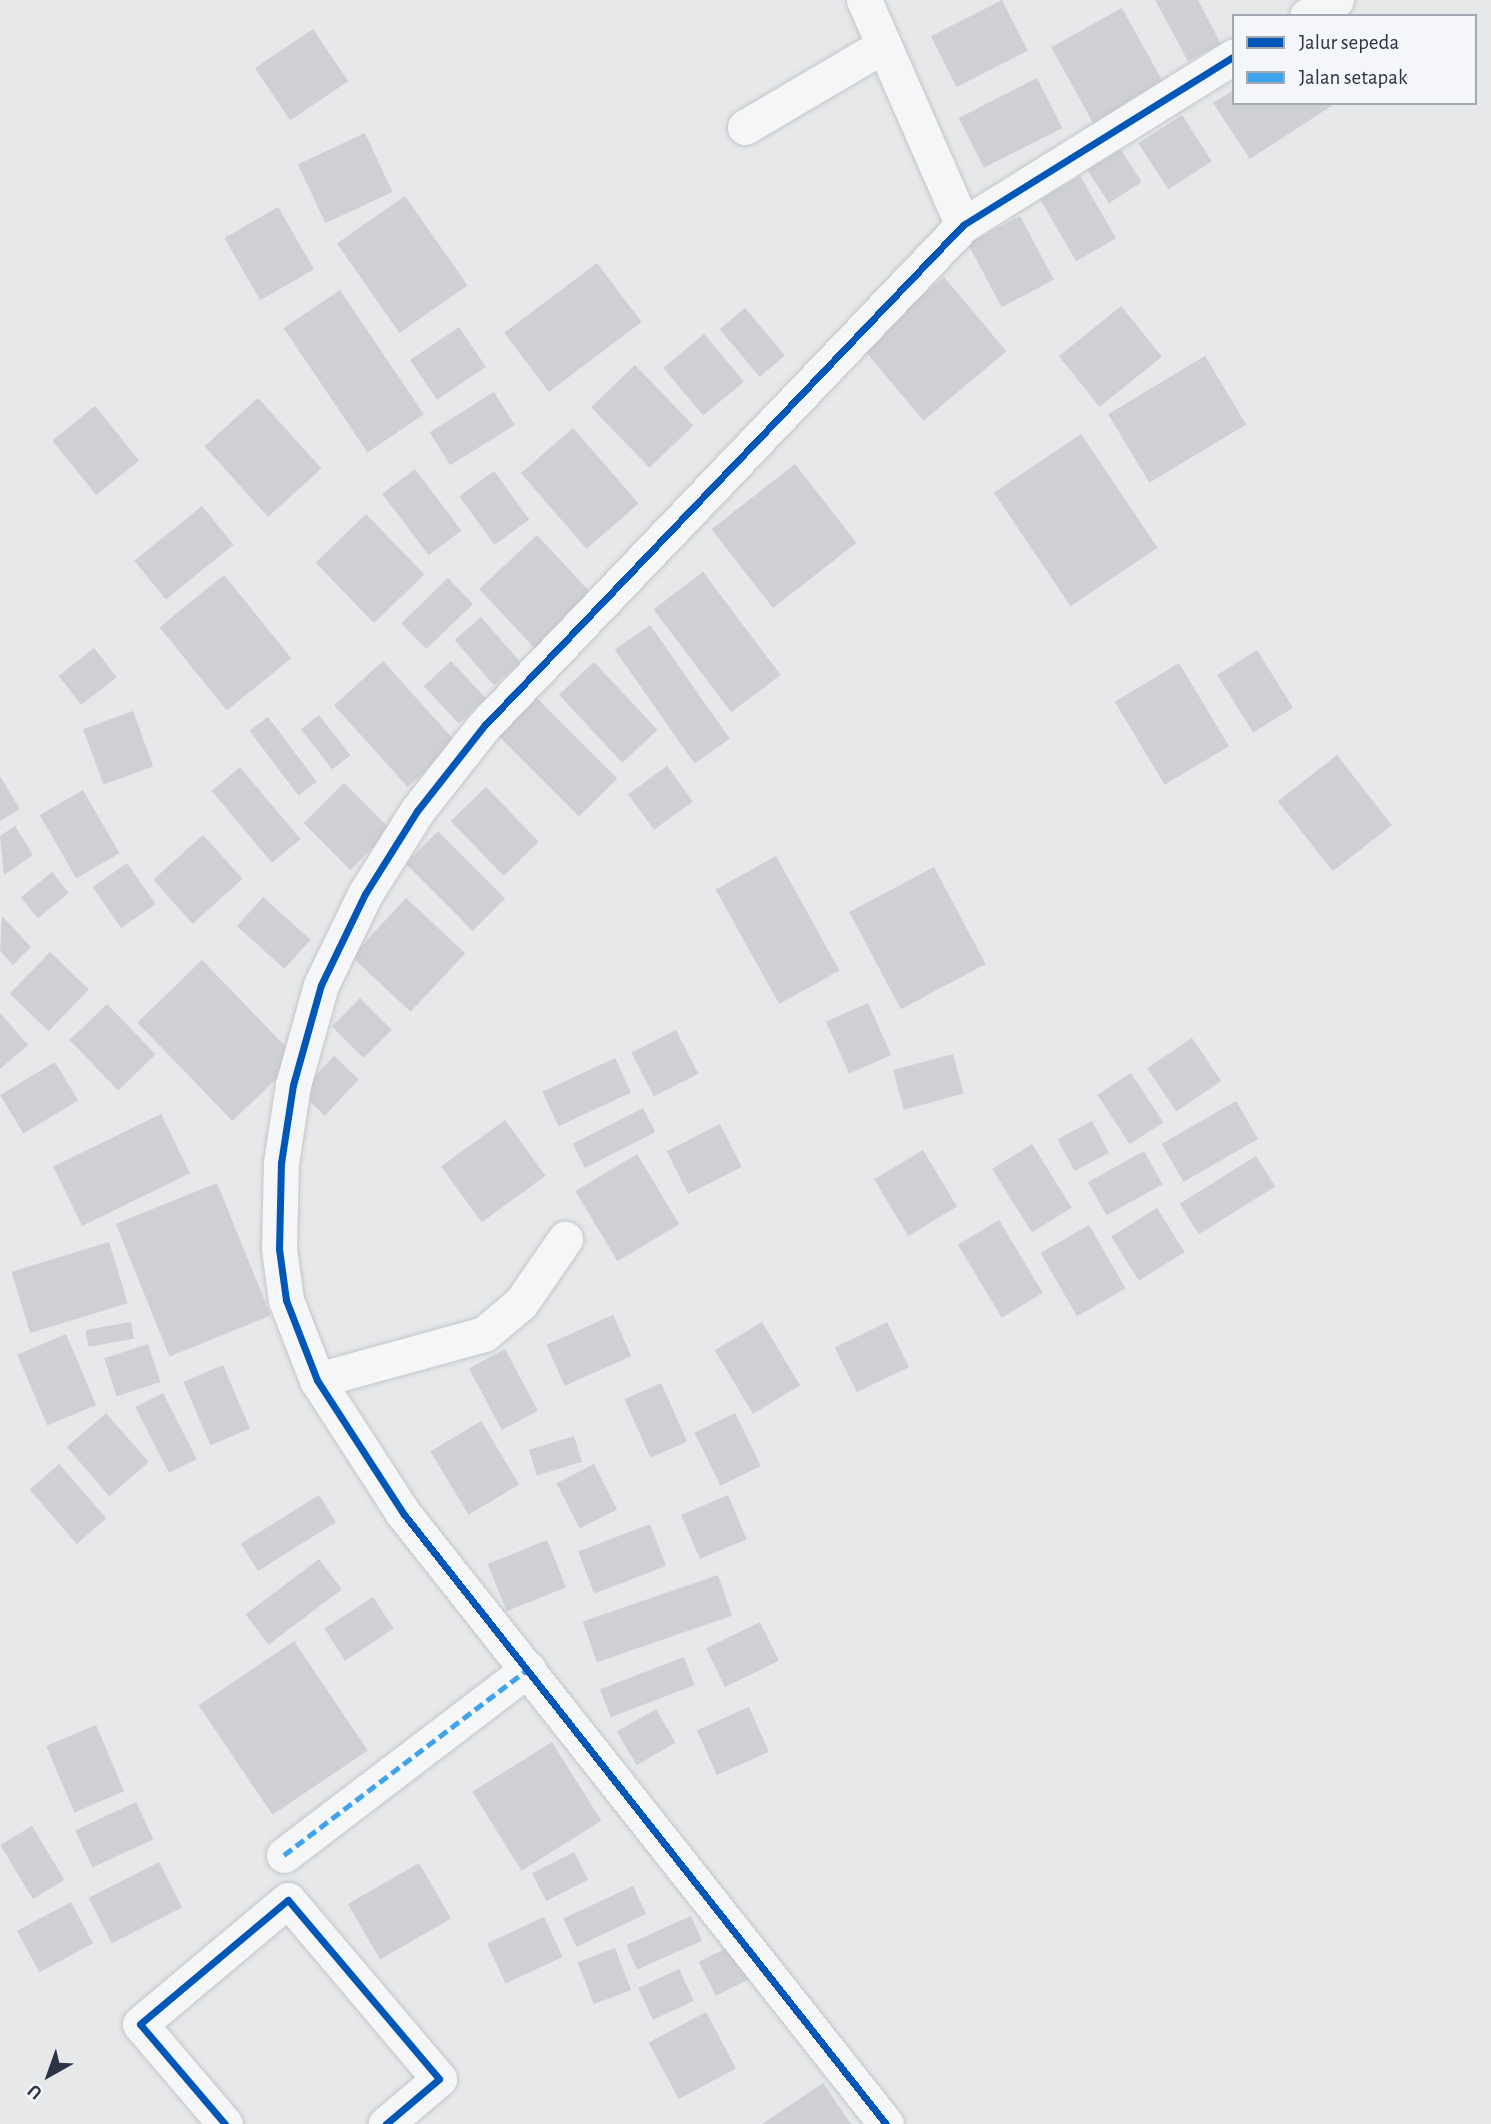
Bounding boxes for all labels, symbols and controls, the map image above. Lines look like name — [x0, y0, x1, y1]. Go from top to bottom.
legend — [1232, 14, 1477, 105]
text: Jalur sepeda — [1299, 32, 1399, 53]
text: Jalan setapak — [1299, 67, 1408, 88]
north arrow — [14, 2040, 84, 2110]
text: U — [24, 2080, 46, 2103]

